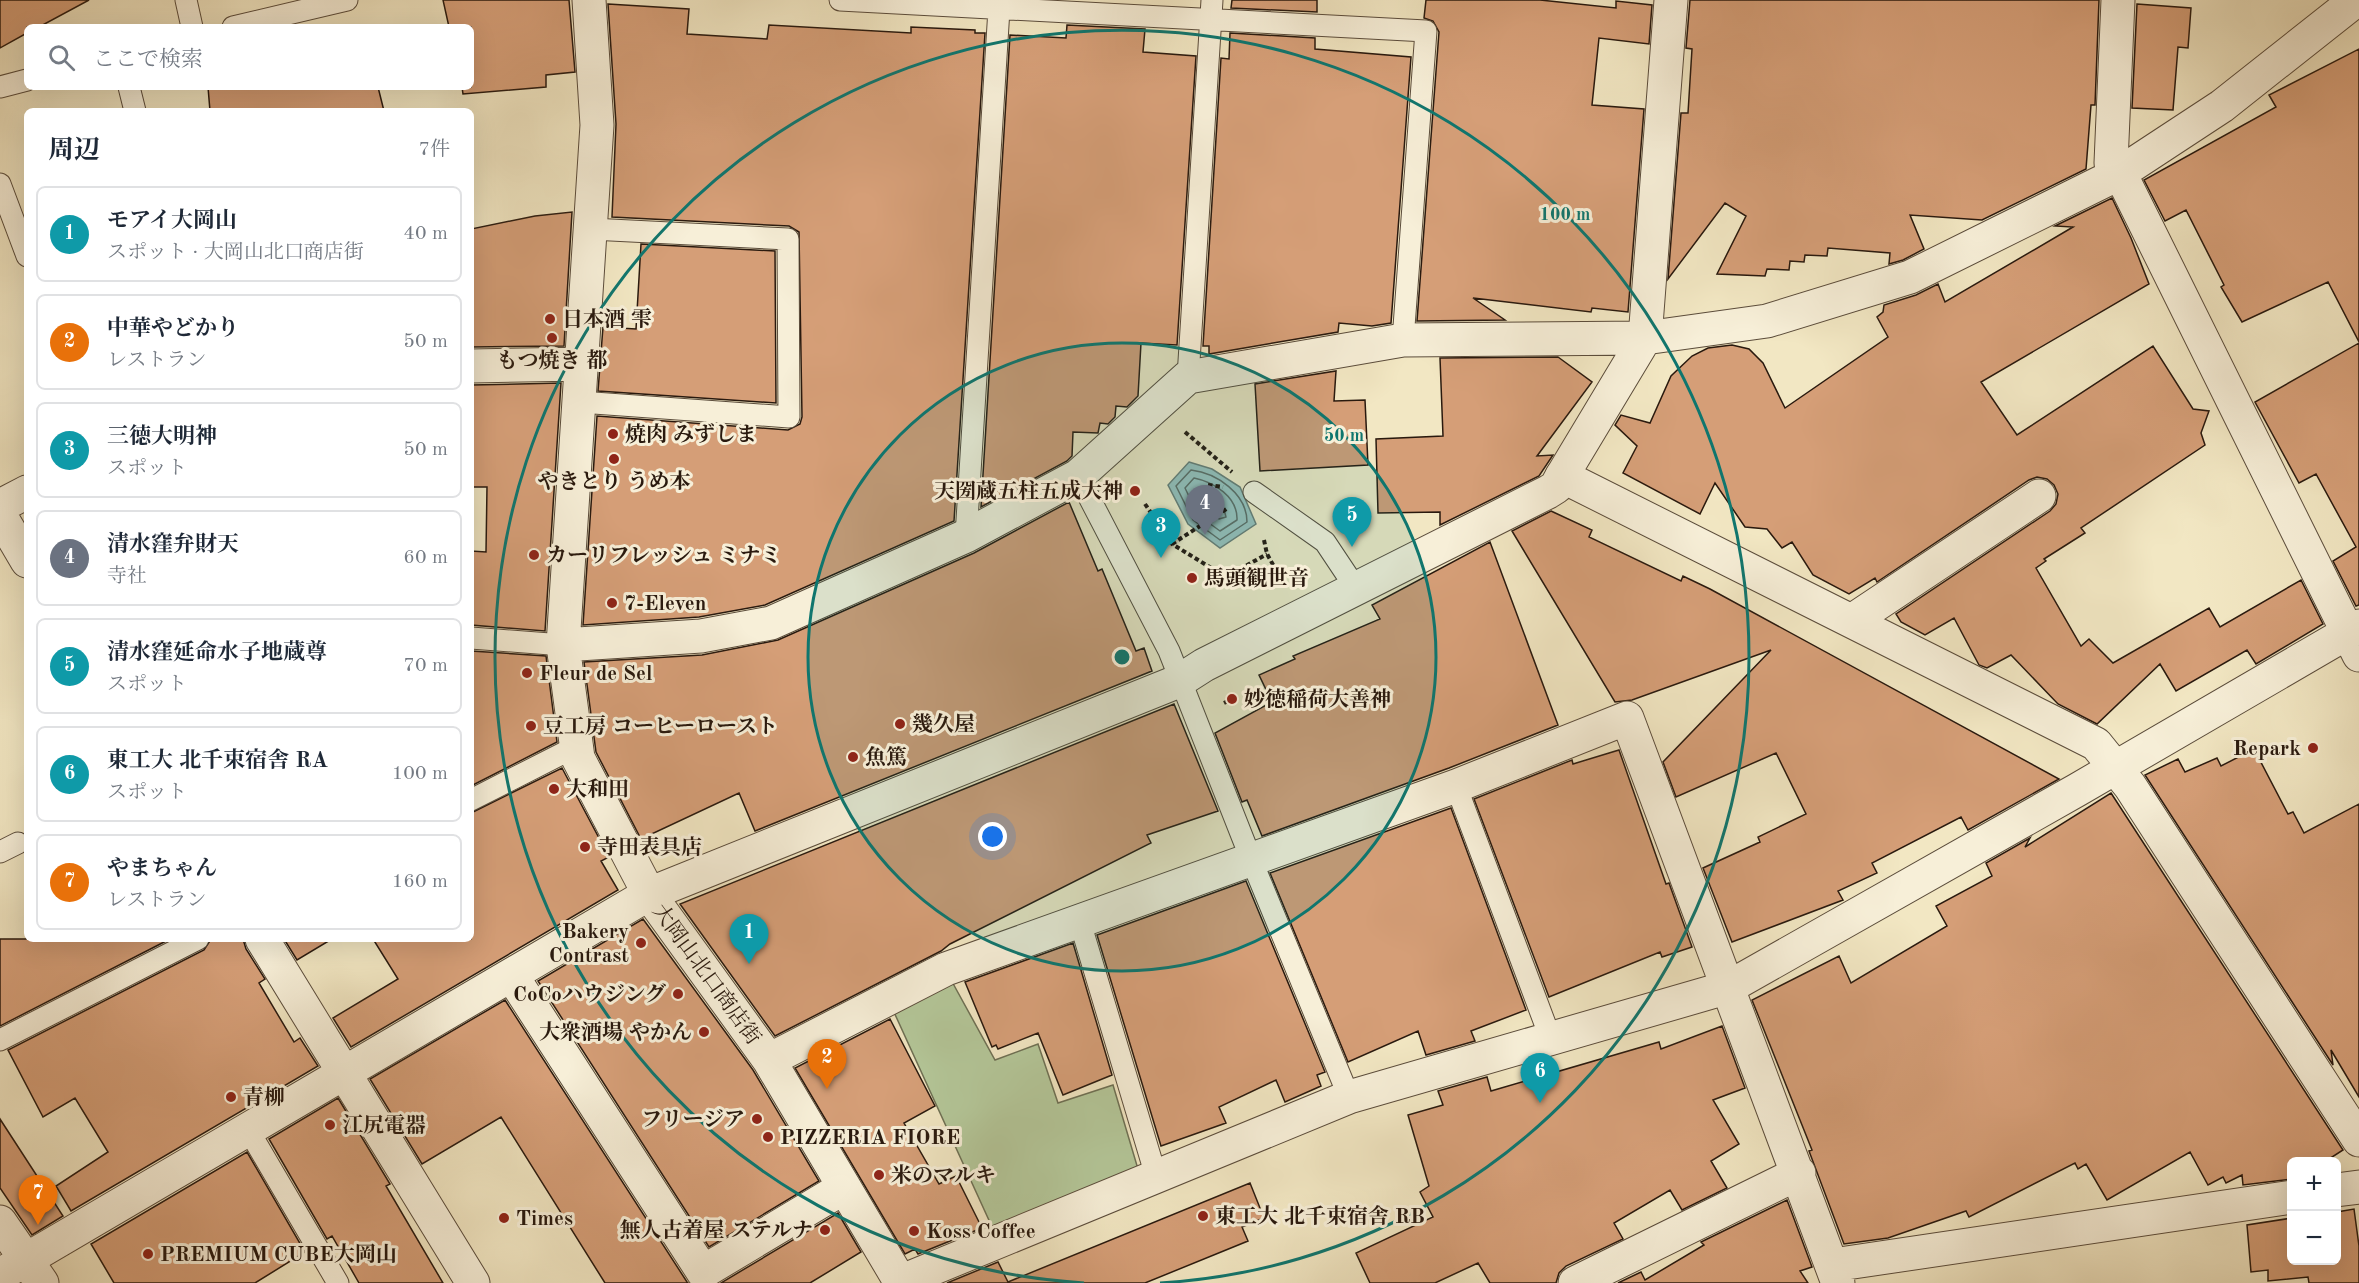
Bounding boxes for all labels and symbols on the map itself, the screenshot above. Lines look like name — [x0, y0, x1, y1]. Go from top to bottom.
text: 100 m — [1540, 206, 1590, 224]
place label: 日本酒 雫 — [562, 307, 652, 331]
marker: 日本酒 雫 — [543, 312, 557, 326]
marker: もつ焼き 都 — [545, 331, 559, 345]
place label: もつ焼き 都 — [497, 349, 607, 372]
place label: 焼肉 みずしま — [625, 423, 757, 446]
marker: 焼肉 みずしま — [606, 427, 620, 441]
text: 50 m — [1324, 427, 1364, 445]
marker: やきとり うめ本 — [607, 452, 621, 466]
place label: やきとり うめ本 — [538, 470, 690, 493]
place label: 天圀蔵五柱五成大神 — [934, 479, 1123, 503]
marker: 天圀蔵五柱五成大神 — [1128, 484, 1142, 498]
pin: 4 — [1186, 486, 1224, 535]
pin: 5 — [1332, 498, 1372, 547]
pin: 3 — [1142, 508, 1180, 558]
place label: カーリフレッシュ ミナミ — [546, 545, 781, 567]
marker: カーリフレッシュ ミナミ — [527, 548, 541, 562]
place label: 馬頭観世音 — [1204, 566, 1309, 590]
marker: 馬頭観世音 — [1185, 571, 1199, 585]
place label: 7-Eleven — [624, 594, 706, 615]
marker: 7-Eleven — [605, 596, 619, 610]
centre of rings — [1112, 647, 1132, 667]
place label: Fleur de Sel — [539, 664, 652, 685]
marker: Fleur de Sel — [520, 666, 534, 680]
place label: 妙徳稲荷大善神 — [1244, 688, 1391, 711]
marker: 妙徳稲荷大善神 — [1225, 692, 1239, 706]
place label: 幾久屋 — [912, 713, 975, 736]
place label: 豆工房 コーヒーロースト — [543, 714, 778, 738]
marker: 幾久屋 — [893, 717, 907, 731]
marker: 豆工房 コーヒーロースト — [524, 719, 538, 733]
place label: Repark — [2233, 739, 2301, 760]
marker: Repark — [2306, 741, 2320, 755]
place label: 魚篤 — [865, 745, 907, 769]
marker: 魚篤 — [846, 750, 860, 764]
place label: 大和田 — [566, 778, 629, 801]
marker: 大和田 — [547, 782, 561, 796]
your location — [978, 822, 1007, 851]
place label: 寺田表具店 — [597, 835, 702, 859]
marker: 寺田表具店 — [578, 840, 592, 854]
street label: 大岡山北口商店街 — [648, 900, 765, 1049]
pin: 1 — [730, 914, 768, 964]
place label: Bakery Contrast — [549, 922, 629, 967]
marker: Bakery Contrast — [634, 936, 648, 950]
place label: CoCoハウジング — [513, 983, 666, 1006]
marker: CoCoハウジング — [671, 987, 685, 1001]
place label: 大衆酒場 やかん — [539, 1021, 692, 1044]
marker: 大衆酒場 やかん — [697, 1025, 711, 1039]
pin: 2 — [808, 1040, 846, 1089]
pin: 6 — [1520, 1054, 1560, 1103]
place label: 青柳 — [243, 1086, 285, 1109]
marker: 青柳 — [224, 1090, 238, 1104]
place label: フリージア — [641, 1108, 745, 1131]
marker: フリージア — [750, 1112, 764, 1126]
place label: 江尻電器 — [342, 1113, 426, 1137]
marker: 江尻電器 — [323, 1118, 337, 1132]
place label: PIZZERIA FIORE — [780, 1128, 960, 1149]
marker: PIZZERIA FIORE — [761, 1130, 775, 1144]
place label: 米のマルキ — [891, 1164, 996, 1187]
marker: 米のマルキ — [872, 1168, 886, 1182]
pin: 7 — [18, 1176, 57, 1225]
place label: 東工大 北千束宿舎 RB — [1215, 1205, 1425, 1228]
place label: Times — [516, 1209, 573, 1230]
marker: 東工大 北千束宿舎 RB — [1196, 1209, 1210, 1223]
marker: Times — [497, 1211, 511, 1225]
place label: 無人古着屋 ステルナ — [620, 1218, 813, 1242]
place label: Koss Coffee — [926, 1222, 1036, 1243]
marker: 無人古着屋 ステルナ — [818, 1223, 832, 1237]
marker: Koss Coffee — [907, 1224, 921, 1238]
place label: PREMIUM CUBE大岡山 — [160, 1243, 397, 1266]
marker: PREMIUM CUBE大岡山 — [141, 1247, 155, 1261]

